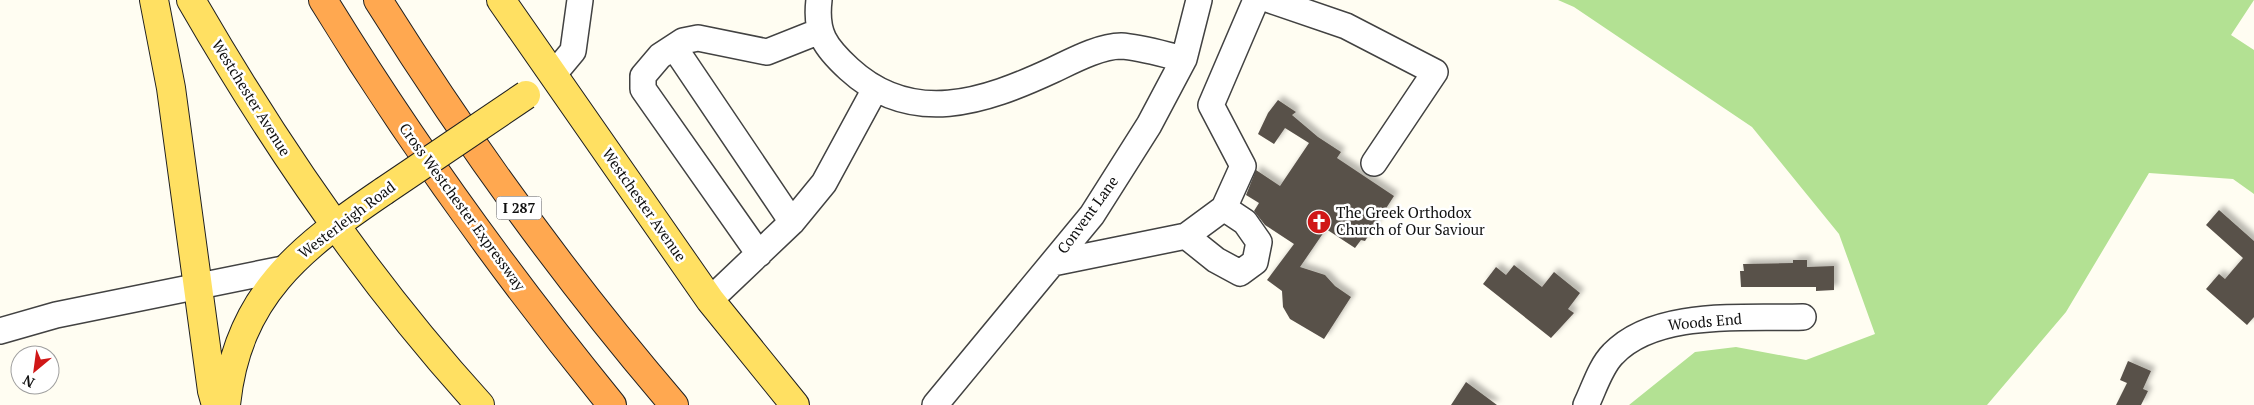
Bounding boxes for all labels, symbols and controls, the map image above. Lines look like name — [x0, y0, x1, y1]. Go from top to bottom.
street label: Westchester Avenue — [208, 35, 296, 160]
street label: Cross Westchester Expressway — [395, 119, 531, 295]
street label: Westchester Avenue — [598, 144, 691, 265]
street label: Convent Lane — [1052, 171, 1122, 257]
street label: Westerleigh Road — [294, 176, 399, 262]
road number: I 287 — [496, 197, 542, 220]
place label: The Greek Orthodox Church of Our Saviour — [1336, 202, 1485, 239]
church icon: The Greek Orthodox Church of Our Saviour — [1306, 209, 1332, 235]
street label: Woods End — [1667, 308, 1743, 334]
north arrow — [10, 345, 60, 395]
text: N — [19, 371, 38, 393]

